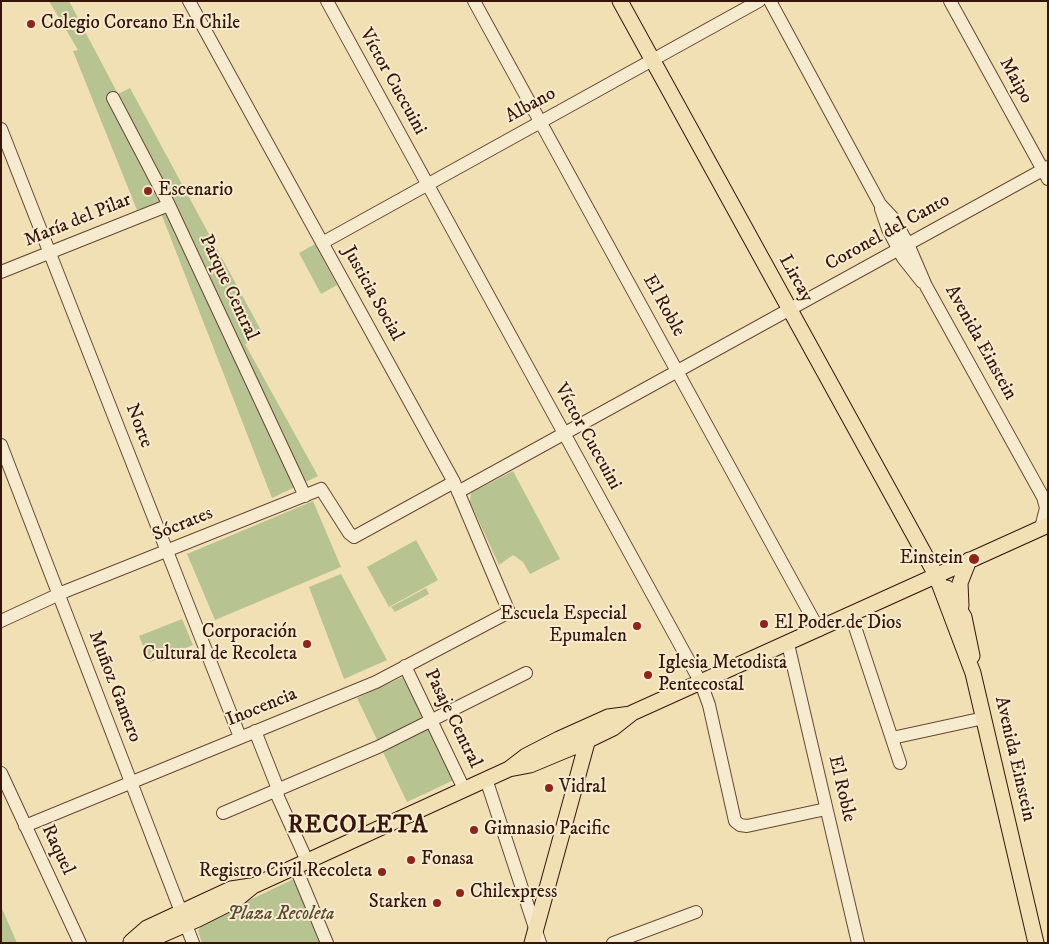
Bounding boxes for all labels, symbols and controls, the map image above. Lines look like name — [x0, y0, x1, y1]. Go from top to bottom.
place label: Colegio Coreano En Chile — [41, 13, 240, 35]
marker: Colegio Coreano En Chile — [25, 18, 37, 30]
street label: Víctor Cuccuini — [353, 25, 431, 139]
street label: Maipo — [993, 54, 1037, 108]
street label: Albano — [502, 83, 560, 129]
place label: Escenario — [158, 180, 233, 202]
marker: Escenario — [142, 185, 154, 197]
street label: María del Pilar — [21, 189, 135, 253]
street label: Coronel del Canto — [822, 189, 954, 277]
street label: Parque Central — [194, 232, 262, 344]
street label: Justicia Social — [337, 243, 407, 345]
street label: Lircay — [773, 251, 817, 307]
street label: El Roble — [637, 271, 689, 341]
street label: Avenida Einstein — [939, 282, 1021, 404]
street label: Víctor Cuccuini — [548, 380, 626, 494]
street label: Norte — [119, 401, 157, 451]
street label: Sócrates — [150, 503, 216, 547]
place label: Einstein — [900, 548, 963, 570]
marker: Einstein — [967, 552, 981, 566]
place label: Escuela Especial Epumalen — [500, 604, 627, 648]
place label: El Poder de Dios — [774, 613, 902, 635]
marker: El Poder de Dios — [758, 618, 770, 630]
marker: Escuela Especial Epumalen — [631, 620, 643, 632]
place label: Corporación Cultural de Recoleta — [143, 622, 297, 666]
street label: Muñoz Gamero — [82, 628, 146, 746]
marker: Corporación Cultural de Recoleta — [301, 638, 313, 650]
place label: Iglesia Metodista Pentecostal — [658, 653, 787, 697]
street label: Pasaje Central — [418, 666, 486, 772]
marker: Iglesia Metodista Pentecostal — [642, 669, 654, 681]
street label: Inocencia — [223, 684, 301, 732]
street label: Avenida Einstein — [989, 694, 1039, 824]
street label: El Roble — [822, 754, 860, 824]
place label: Vidral — [559, 777, 606, 799]
marker: Vidral — [543, 782, 555, 794]
district label: RECOLETA — [287, 813, 429, 841]
place label: Gimnasio Pacific — [484, 819, 610, 841]
street label: Raquel — [35, 821, 79, 879]
marker: Gimnasio Pacific — [468, 824, 480, 836]
place label: Fonasa — [421, 849, 474, 871]
marker: Fonasa — [405, 854, 417, 866]
place label: Registro Civil Recoleta — [199, 861, 372, 883]
marker: Registro Civil Recoleta — [376, 866, 388, 878]
place label: Chilexpress — [470, 882, 557, 904]
marker: Chilexpress — [454, 887, 466, 899]
place label: Starken — [369, 892, 427, 914]
marker: Starken — [431, 897, 443, 909]
park label: Plaza Recoleta — [228, 904, 334, 926]

